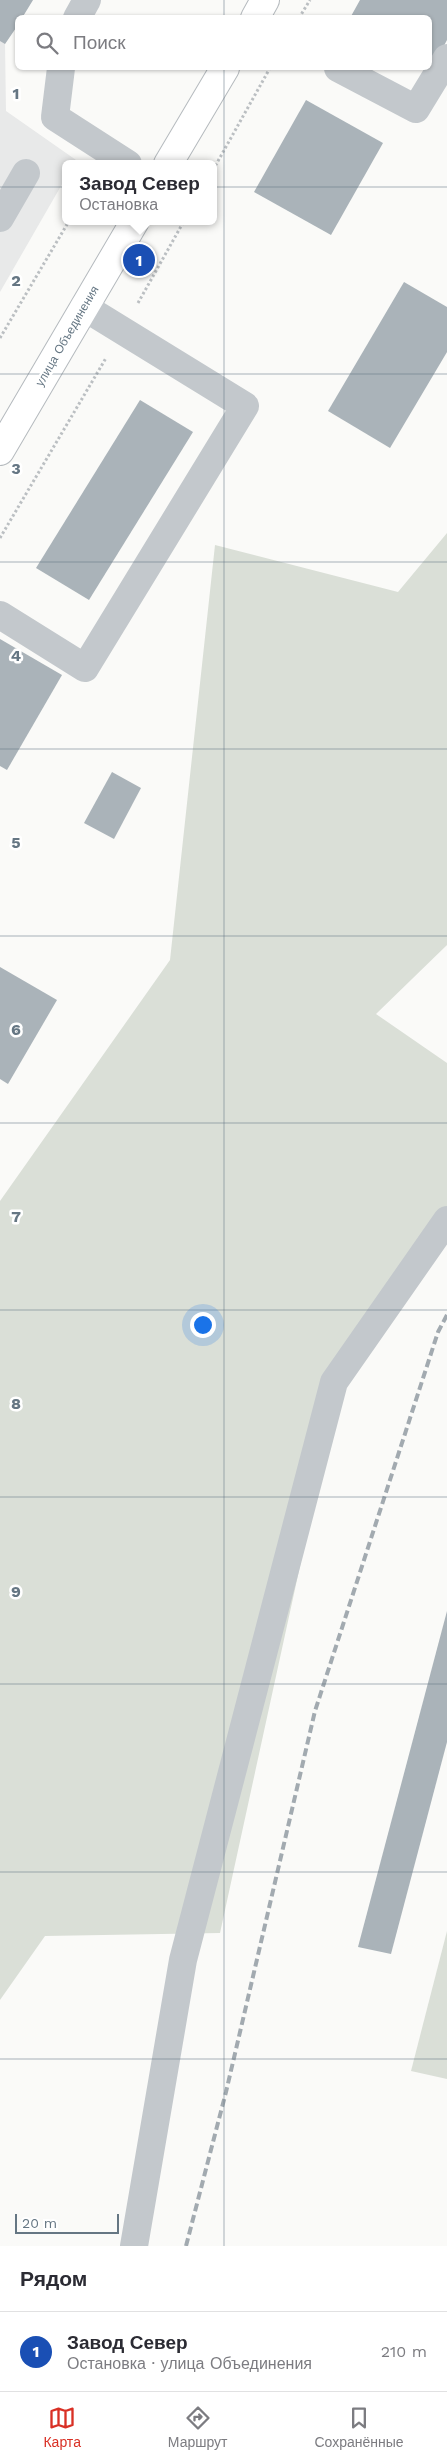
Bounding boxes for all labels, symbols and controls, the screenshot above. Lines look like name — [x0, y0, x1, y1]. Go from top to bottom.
search box — [15, 15, 432, 70]
icon: search — [33, 29, 61, 57]
text: Поиск — [73, 31, 126, 54]
text: 1 — [13, 84, 19, 103]
popup — [62, 160, 217, 225]
text: Завод Север — [79, 172, 200, 195]
text: Остановка — [79, 195, 158, 214]
pin: 1 — [123, 241, 155, 279]
text: 2 — [11, 271, 21, 290]
street label: улица Объединения — [33, 283, 101, 389]
text: 3 — [11, 459, 21, 478]
text: 4 — [11, 646, 21, 665]
text: 5 — [11, 833, 21, 852]
text: 6 — [11, 1020, 21, 1039]
text: 7 — [11, 1207, 21, 1226]
your location — [190, 1312, 216, 1338]
text: 8 — [11, 1394, 21, 1413]
text: 9 — [11, 1582, 21, 1601]
scale bar — [15, 2211, 119, 2234]
text: 20 m — [22, 2215, 57, 2231]
text: Рядом — [20, 2266, 87, 2291]
text: Завод Север — [67, 2331, 188, 2354]
text: 1 — [33, 2342, 39, 2361]
text: 210 m — [381, 2342, 427, 2361]
text: Остановка · улица Объединения — [67, 2354, 312, 2373]
tab: Карта — [43, 2404, 81, 2450]
tab: Маршрут — [168, 2404, 228, 2450]
tab: Сохранённые — [314, 2404, 404, 2450]

